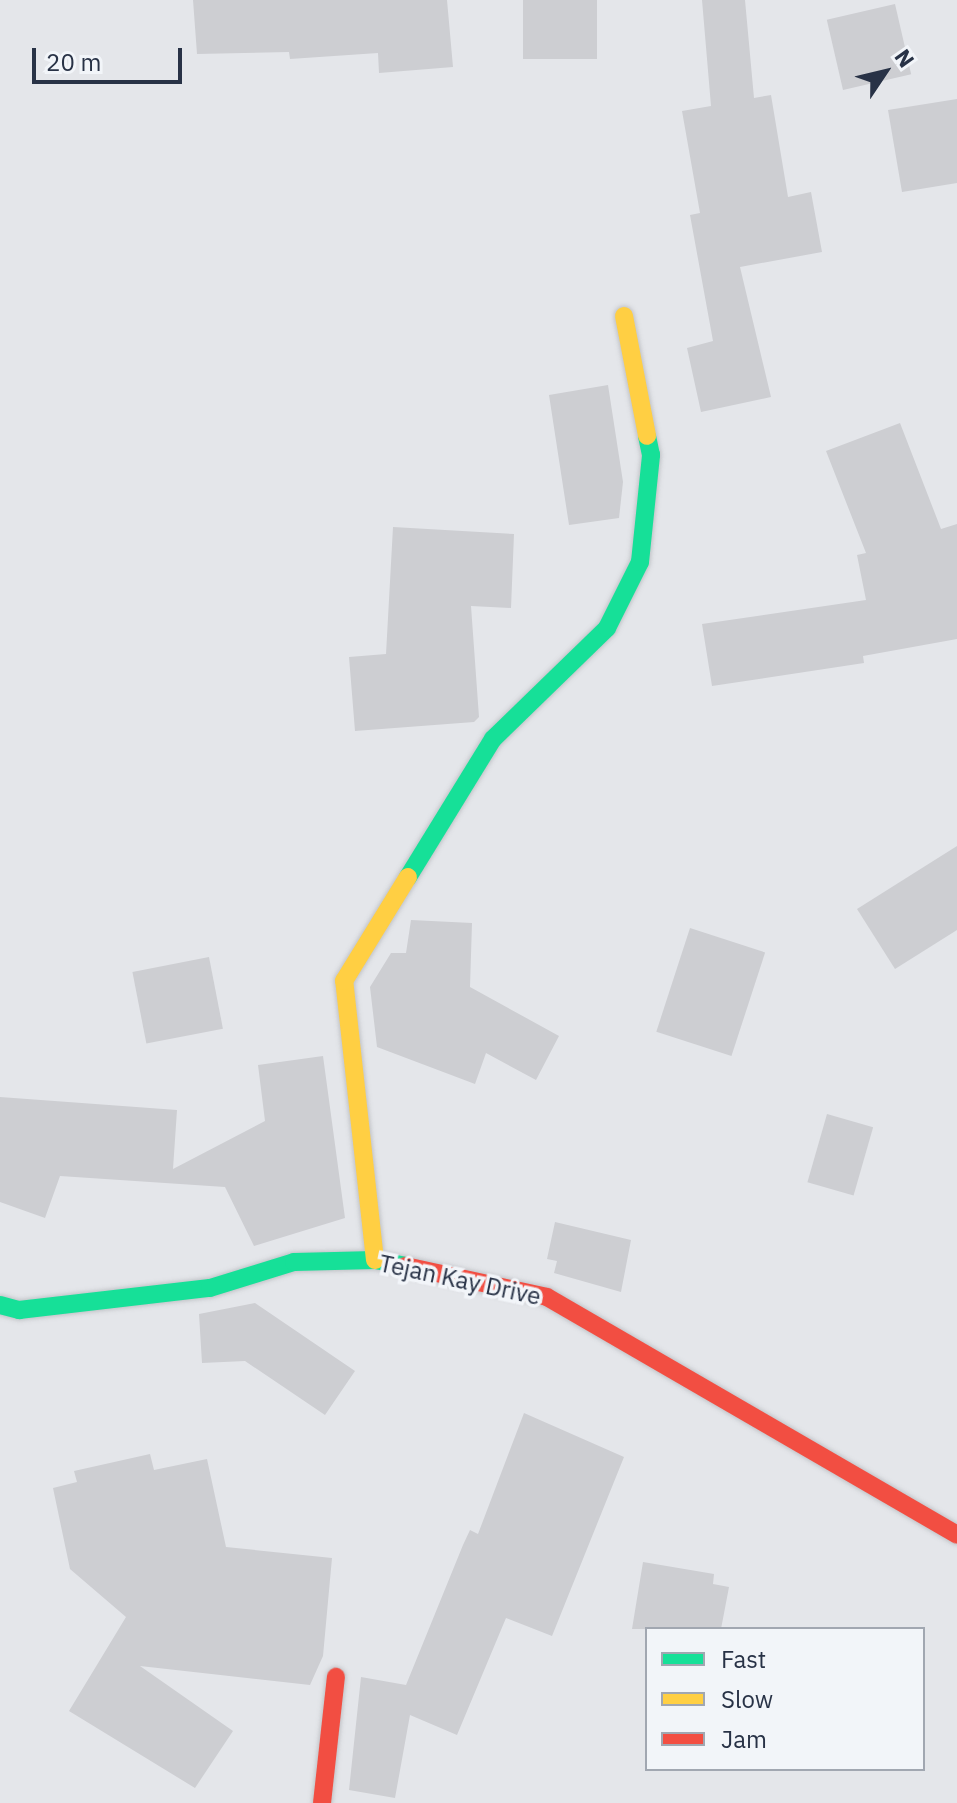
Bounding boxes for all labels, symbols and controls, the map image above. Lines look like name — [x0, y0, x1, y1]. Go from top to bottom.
scale bar — [36, 32, 186, 82]
north arrow — [845, 32, 925, 112]
text: N — [889, 43, 922, 73]
text: 20 m — [46, 46, 101, 78]
street label: Tejan Kay Drive — [377, 1249, 543, 1311]
legend — [645, 1627, 925, 1771]
text: Fast — [721, 1643, 766, 1675]
text: Slow — [721, 1683, 773, 1715]
text: Jam — [721, 1723, 767, 1755]

